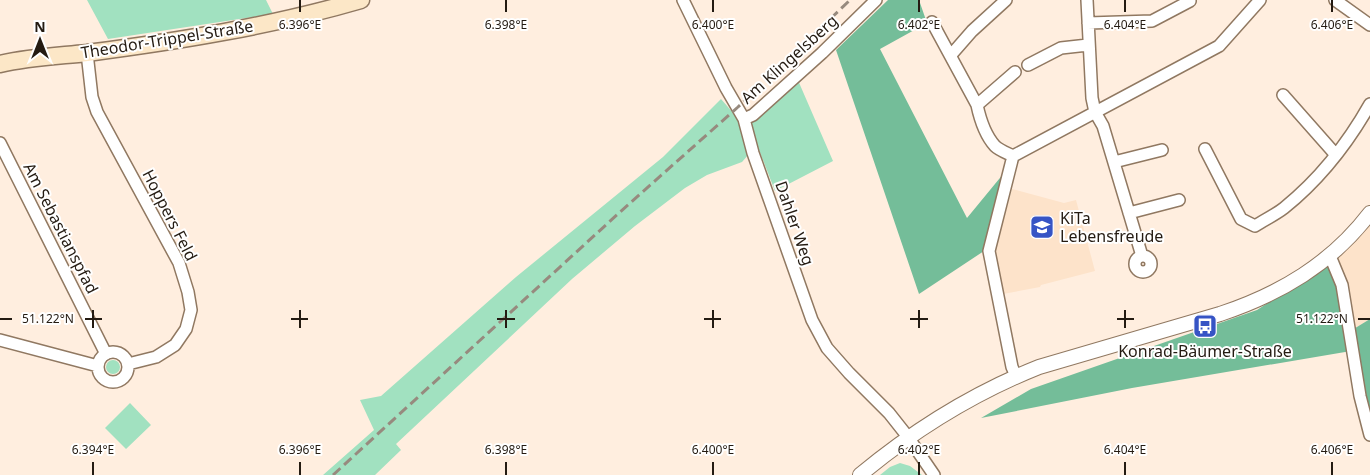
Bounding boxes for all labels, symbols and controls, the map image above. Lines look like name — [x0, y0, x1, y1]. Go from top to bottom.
street label: Am Klingelsberg — [736, 10, 842, 108]
north arrow — [15, 15, 65, 65]
street label: Theodor-Trippel-Straße — [79, 15, 255, 63]
text: 6.396°E — [279, 16, 321, 33]
text: 6.398°E — [485, 16, 527, 33]
text: 6.400°E — [692, 16, 734, 33]
text: 6.402°E — [898, 16, 940, 33]
text: 6.404°E — [1104, 16, 1146, 33]
text: 6.406°E — [1311, 16, 1353, 33]
text: N — [34, 17, 46, 36]
street label: Am Sebastianspfad — [18, 159, 104, 297]
street label: Hoppers Feld — [138, 165, 202, 265]
street label: Dahler Weg — [770, 178, 820, 268]
place label: KiTa Lebensfreude — [1060, 207, 1163, 247]
school or university icon: KiTa Lebensfreude — [1029, 214, 1055, 240]
text: 51.122°N — [22, 310, 74, 327]
text: 51.122°N — [1296, 310, 1348, 327]
bus stop icon: Konrad-Bäumer-Straße — [1192, 313, 1218, 339]
place label: Konrad-Bäumer-Straße — [1118, 340, 1292, 362]
text: 6.394°E — [72, 441, 114, 458]
text: 6.396°E — [279, 441, 321, 458]
text: 6.398°E — [485, 441, 527, 458]
text: 6.400°E — [692, 441, 734, 458]
text: 6.402°E — [898, 441, 940, 458]
text: 6.404°E — [1104, 441, 1146, 458]
text: 6.406°E — [1311, 441, 1353, 458]

